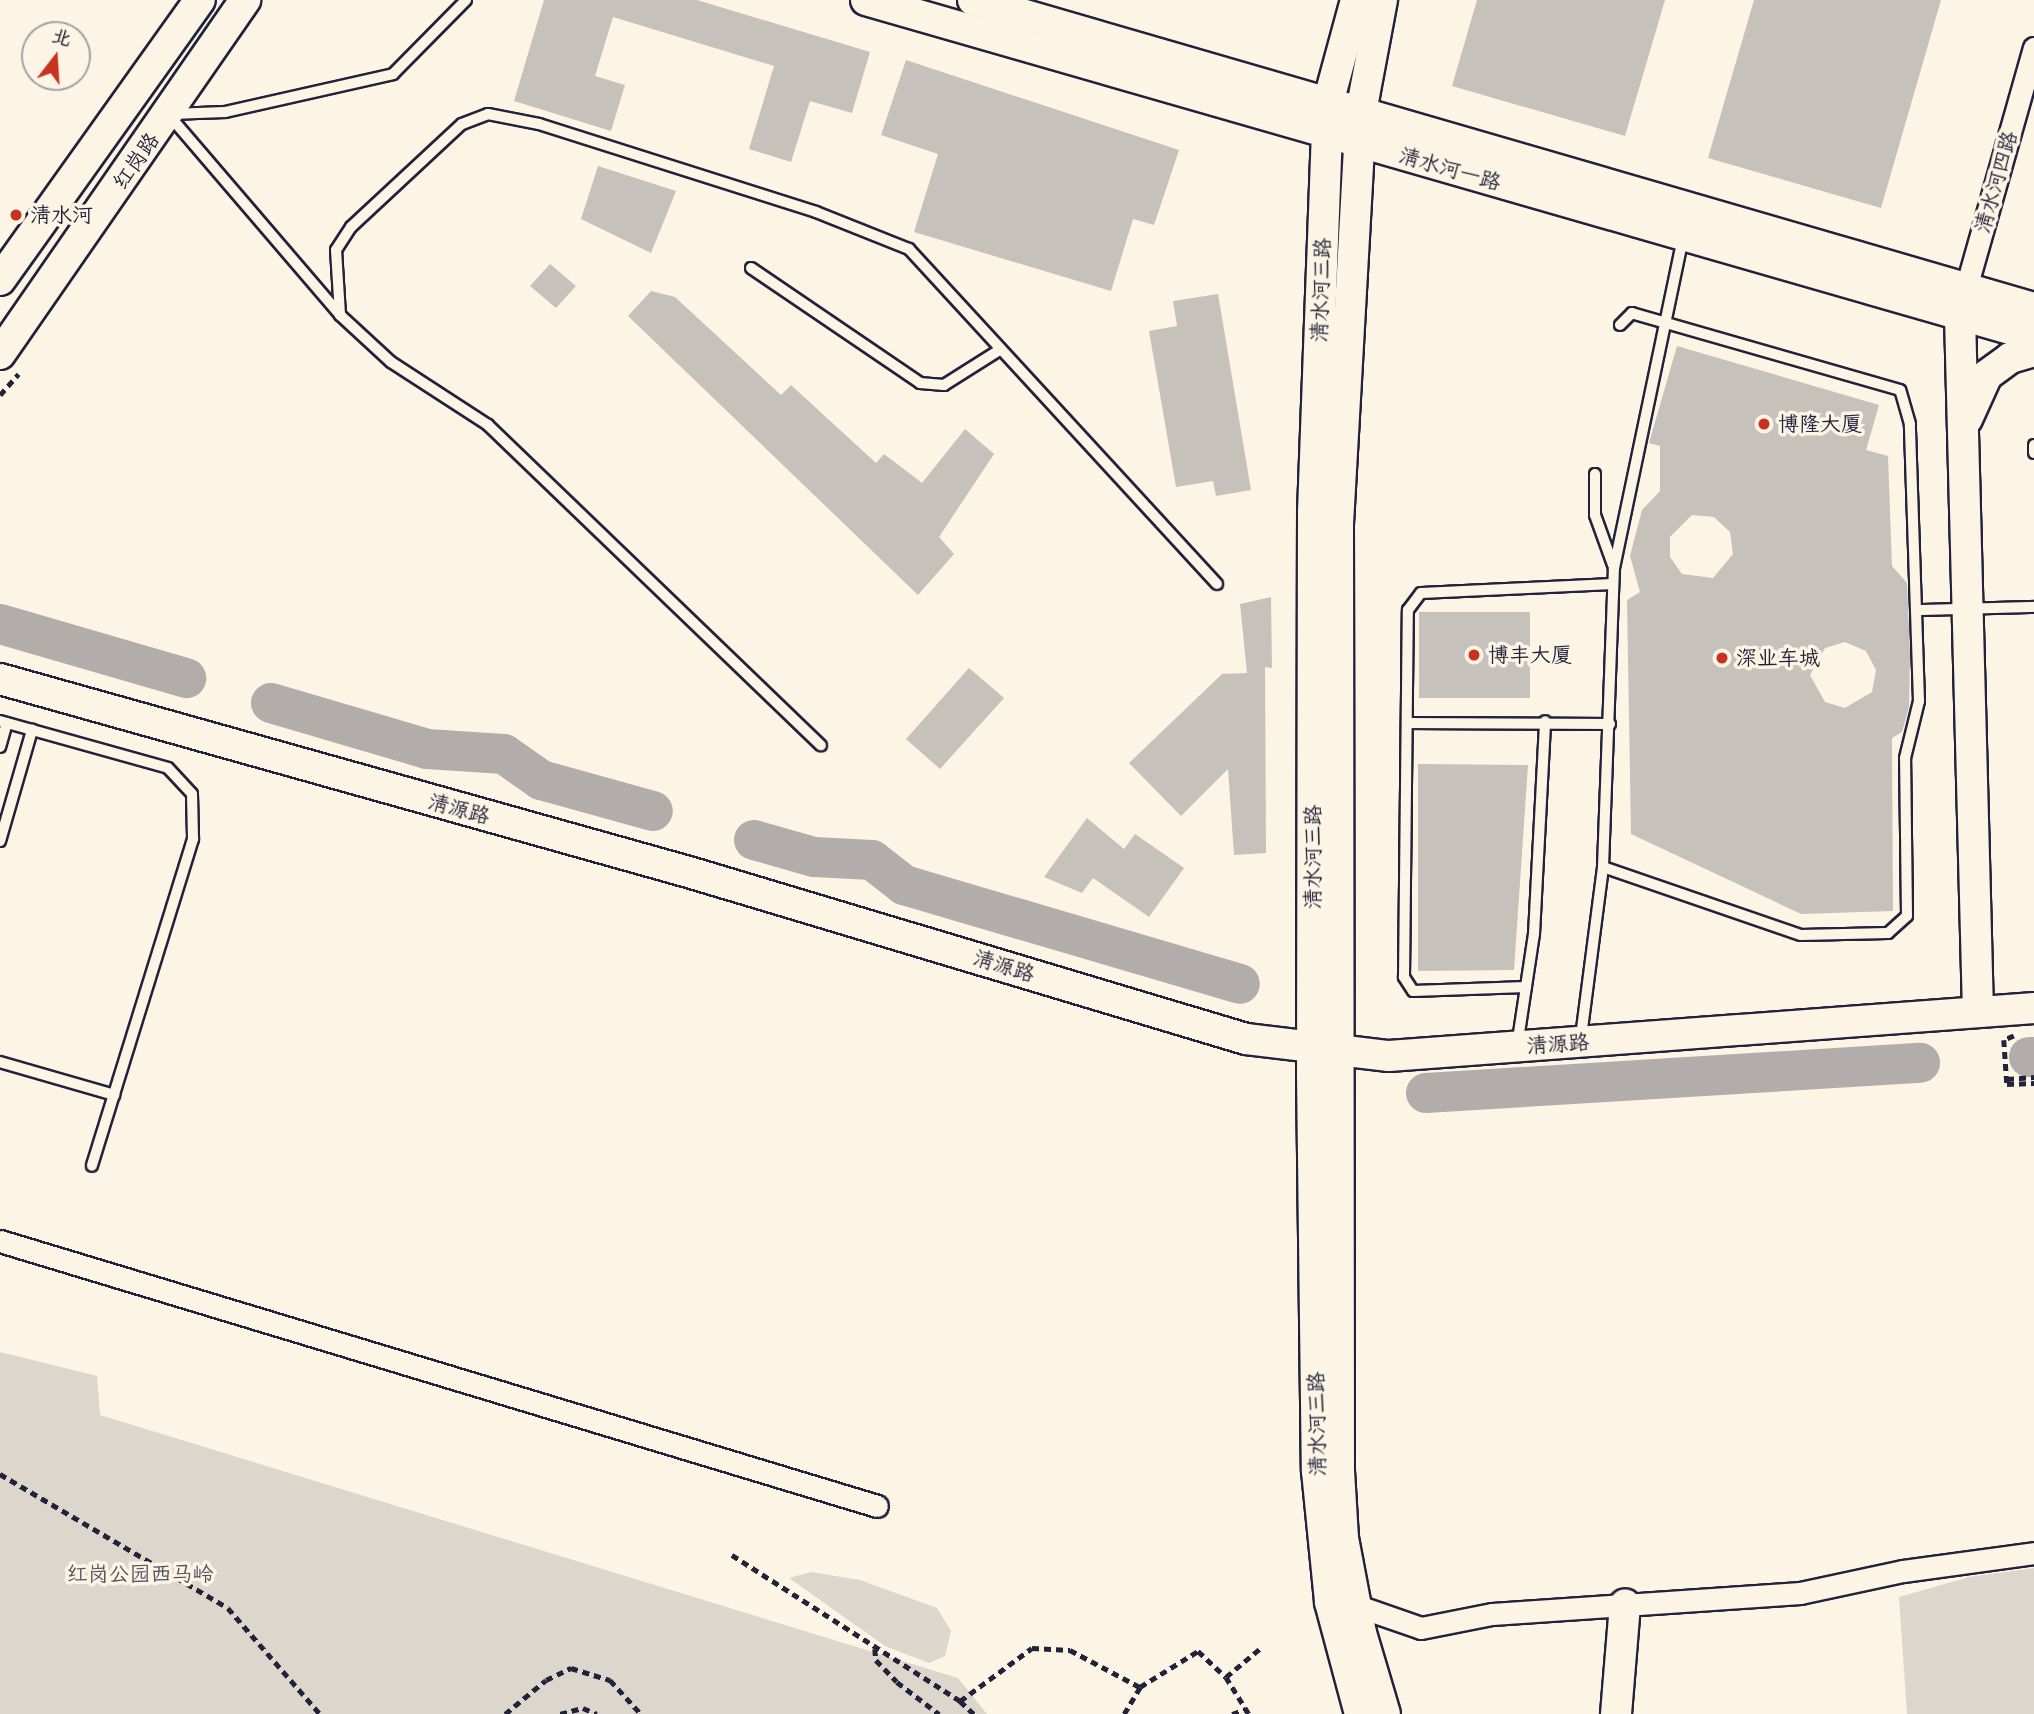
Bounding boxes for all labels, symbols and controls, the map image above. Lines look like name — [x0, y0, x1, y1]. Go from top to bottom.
north arrow — [21, 21, 91, 91]
text: 北 — [49, 24, 74, 51]
street label: 红岗路 — [108, 128, 164, 194]
street label: 清水河四路 — [1969, 128, 2023, 236]
street label: 清水河一路 — [1396, 142, 1504, 196]
place label: 清水河 — [30, 202, 93, 228]
marker: 清水河 — [8, 207, 24, 223]
street label: 清水河三路 — [1307, 237, 1335, 343]
place label: 博隆大厦 — [1778, 411, 1862, 437]
marker: 博隆大厦 — [1756, 416, 1772, 432]
place label: 博丰大厦 — [1488, 642, 1572, 668]
place label: 深业车城 — [1736, 645, 1820, 671]
marker: 博丰大厦 — [1466, 647, 1482, 663]
marker: 深业车城 — [1714, 650, 1730, 666]
street label: 清源路 — [425, 789, 493, 829]
street label: 清水河三路 — [1300, 805, 1326, 909]
street label: 清源路 — [970, 945, 1038, 987]
street label: 清源路 — [1526, 1029, 1590, 1059]
street label: 清水河三路 — [1303, 1371, 1331, 1477]
park label: 红岗公园西马岭 — [67, 1561, 213, 1587]

